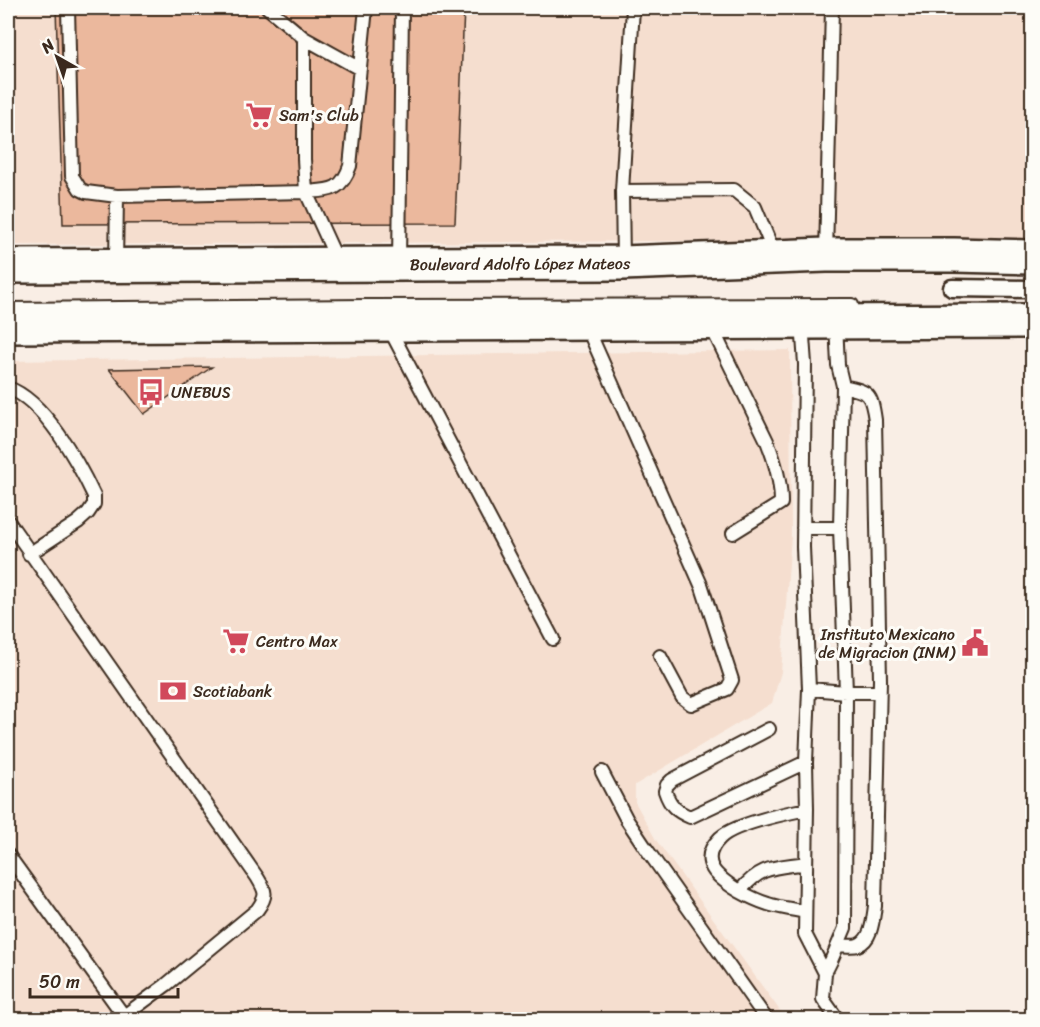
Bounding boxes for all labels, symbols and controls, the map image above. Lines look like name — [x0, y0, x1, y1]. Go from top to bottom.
north arrow — [27, 27, 87, 87]
text: N — [33, 31, 62, 61]
supermarket icon: Sam's Club — [244, 100, 274, 130]
place label: Sam's Club — [279, 101, 359, 130]
street label: Boulevard Adolfo López Mateos — [410, 248, 631, 279]
bus stop icon: UNEBUS — [136, 377, 166, 407]
place label: UNEBUS — [171, 378, 231, 407]
place label: Instituto Mexicano de Migracion (INM) — [818, 620, 956, 667]
supermarket icon: Centro Max — [221, 626, 251, 656]
place label: Centro Max — [256, 627, 339, 656]
public building icon: Instituto Mexicano de Migracion (INM) — [960, 628, 990, 658]
bank icon: Scotiabank — [158, 676, 188, 706]
place label: Scotiabank — [193, 677, 273, 706]
scale bar — [30, 961, 178, 999]
text: 50 m — [39, 966, 80, 998]

